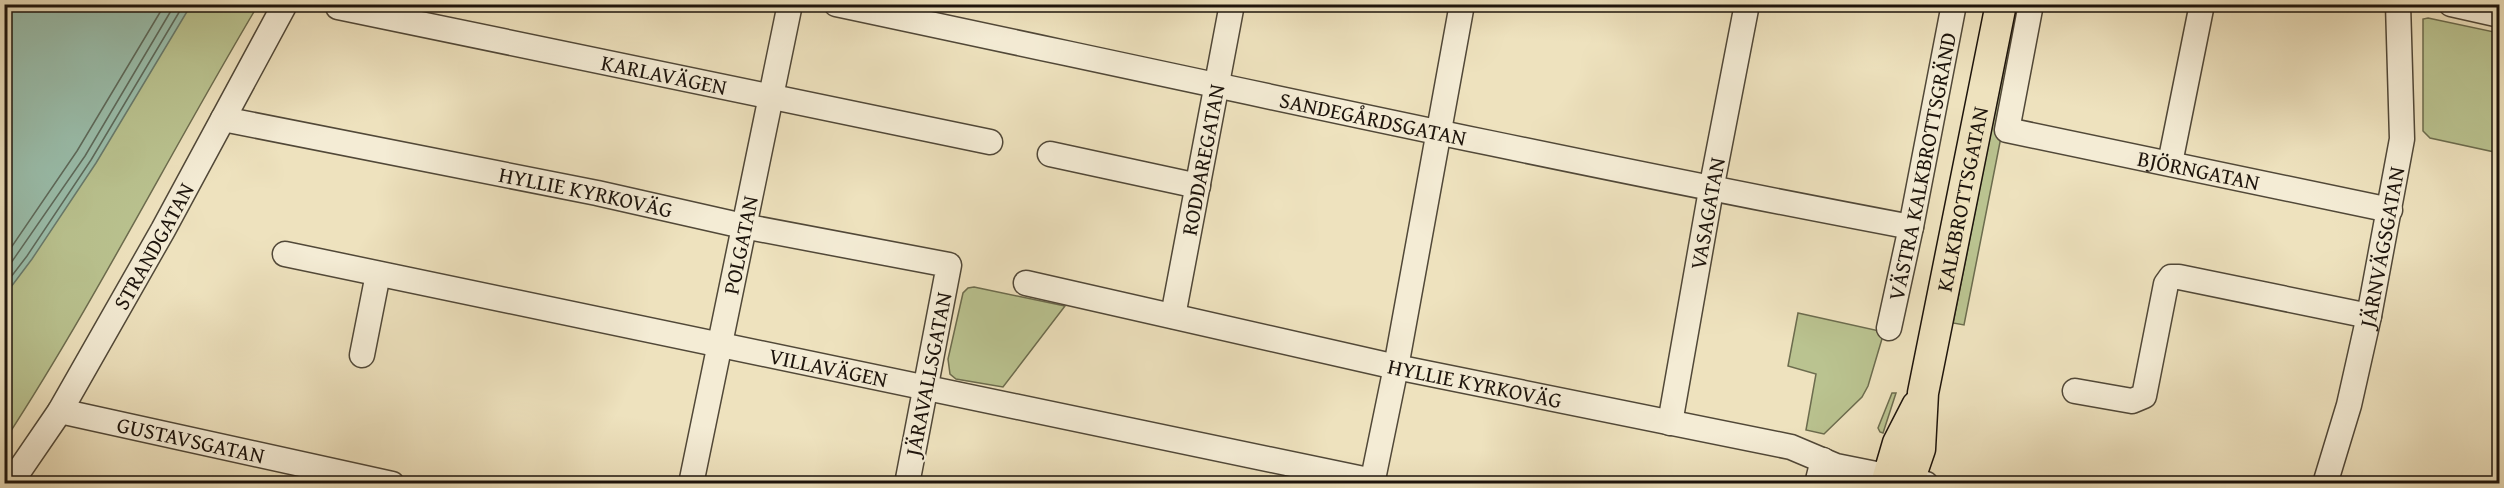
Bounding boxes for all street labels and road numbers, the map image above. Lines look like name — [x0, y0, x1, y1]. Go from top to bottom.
street label: VÄSTRA KALKBROTTSGRÄND — [1879, 30, 1964, 303]
street label: KARLAVÄGEN — [598, 46, 730, 103]
street label: RODDAREGATAN — [1173, 81, 1233, 238]
street label: SANDEGÅRDSGATAN — [1277, 83, 1469, 154]
street label: KALKBROTTSGATAN — [1928, 104, 1996, 294]
street label: BJÖRNGATAN — [2135, 142, 2263, 198]
street label: VASAGATAN — [1681, 154, 1733, 272]
street label: HYLLIE KYRKOVÄG — [496, 158, 676, 226]
street label: JÄRNVÄGSGATAN — [2350, 164, 2413, 333]
street label: STRANDGATAN — [105, 177, 202, 315]
street label: POLGATAN — [715, 193, 766, 297]
street label: JÄRAVALLSGATAN — [896, 289, 960, 462]
street label: VILLAVÄGEN — [766, 339, 891, 395]
street label: HYLLIE KYRKOVÄG — [1385, 350, 1565, 416]
street label: GUSTAVSGATAN — [114, 408, 268, 472]

